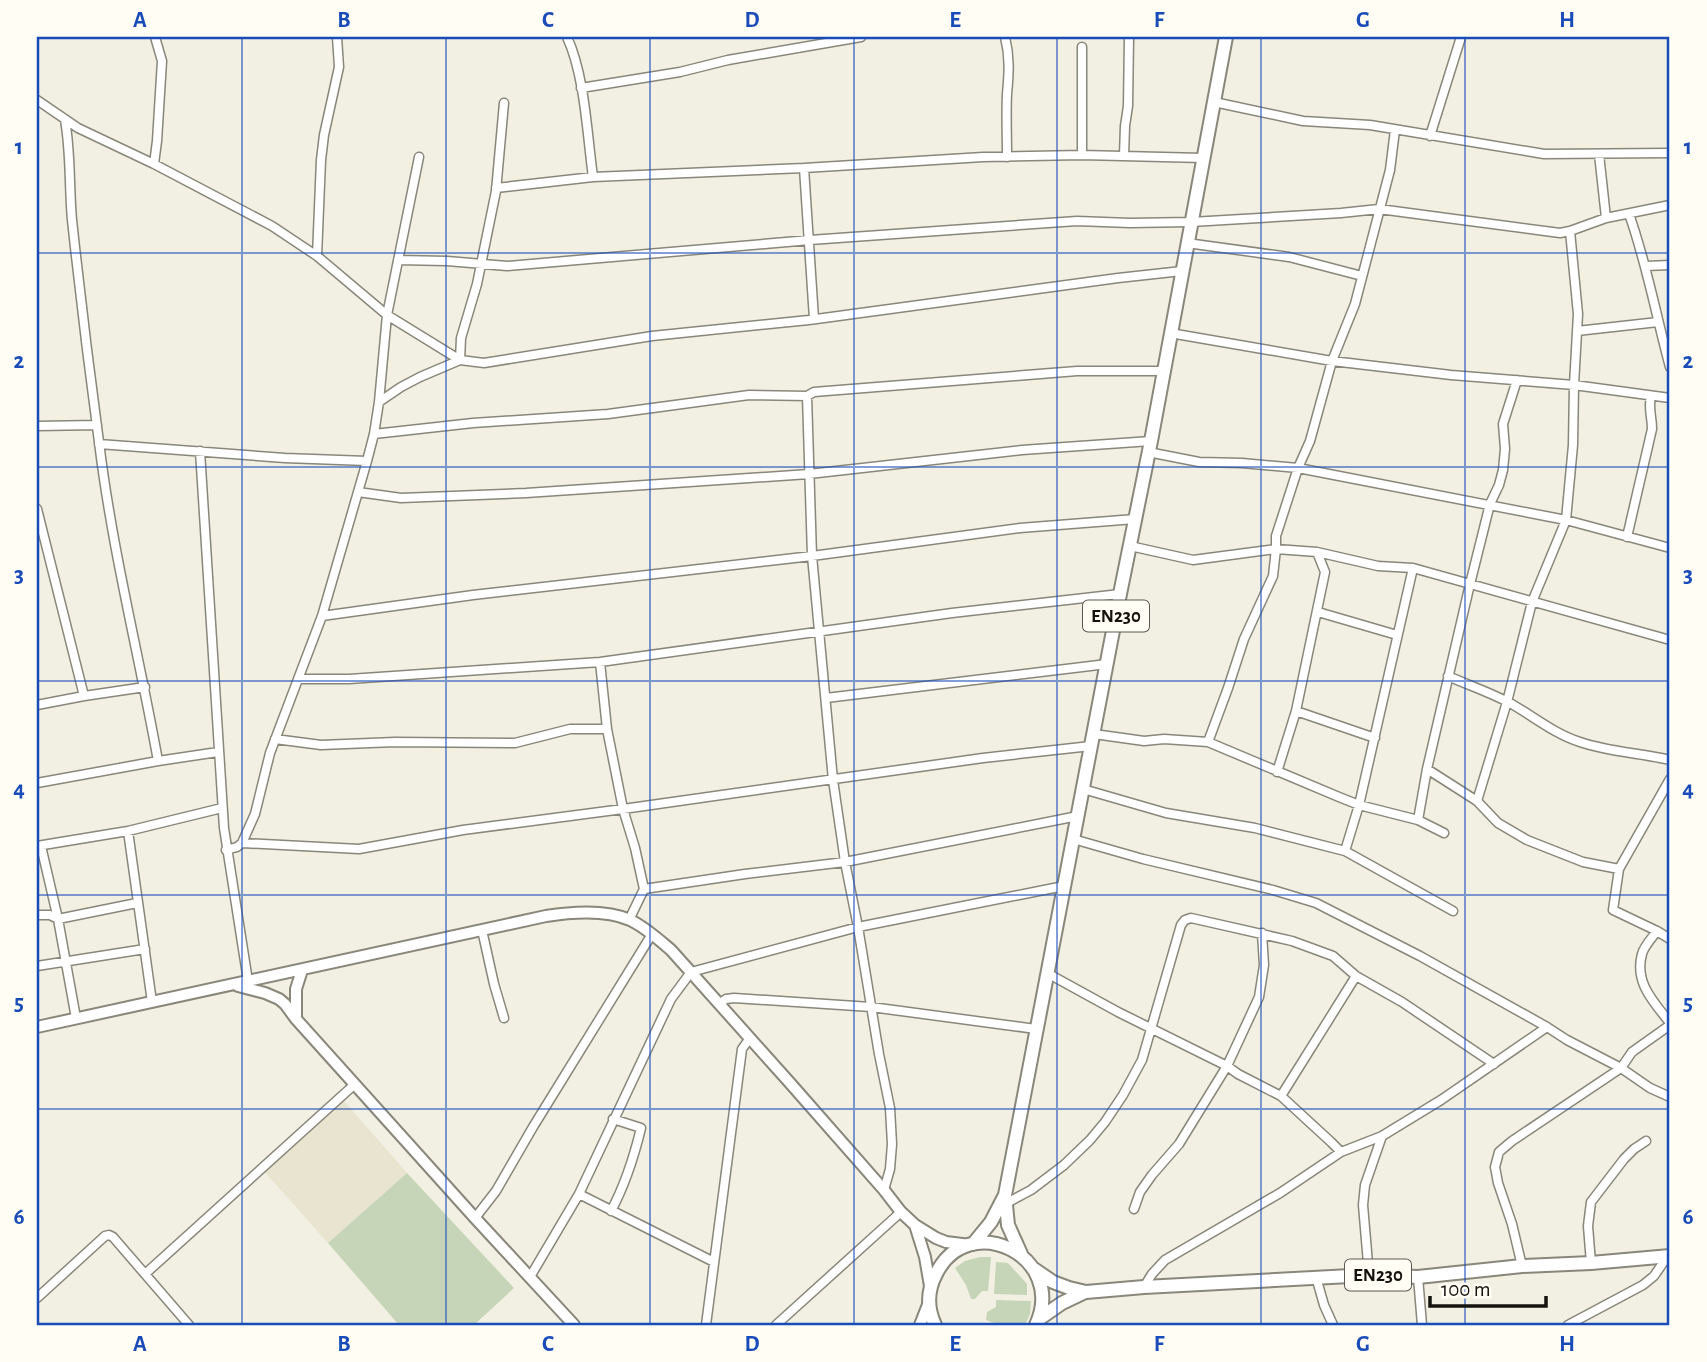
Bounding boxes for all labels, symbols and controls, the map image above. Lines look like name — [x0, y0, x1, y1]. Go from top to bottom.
text: A — [133, 9, 147, 32]
text: B — [337, 9, 351, 32]
text: C — [542, 9, 554, 32]
text: D — [744, 9, 760, 32]
text: E — [949, 9, 961, 32]
text: F — [1154, 9, 1165, 32]
text: G — [1356, 9, 1370, 32]
text: H — [1559, 9, 1575, 32]
text: 1 — [15, 136, 23, 159]
text: 1 — [1684, 136, 1692, 159]
text: 2 — [14, 350, 25, 373]
text: 2 — [1683, 350, 1694, 373]
text: 3 — [14, 564, 24, 587]
text: 3 — [1683, 564, 1693, 587]
road number: EN230 — [1083, 600, 1149, 632]
text: 4 — [13, 778, 25, 801]
text: 4 — [1682, 778, 1694, 801]
text: 5 — [14, 992, 24, 1015]
text: 5 — [1683, 992, 1693, 1015]
text: 6 — [13, 1206, 25, 1229]
text: 6 — [1682, 1206, 1694, 1229]
road number: EN230 — [1345, 1260, 1411, 1290]
scale bar — [1430, 1264, 1546, 1308]
text: 100 m — [1441, 1279, 1491, 1300]
text: A — [133, 1333, 147, 1356]
text: B — [337, 1333, 351, 1356]
text: C — [542, 1333, 554, 1356]
text: D — [744, 1333, 760, 1356]
text: E — [949, 1333, 961, 1356]
text: F — [1154, 1333, 1165, 1356]
text: G — [1356, 1333, 1370, 1356]
text: H — [1559, 1333, 1575, 1356]

